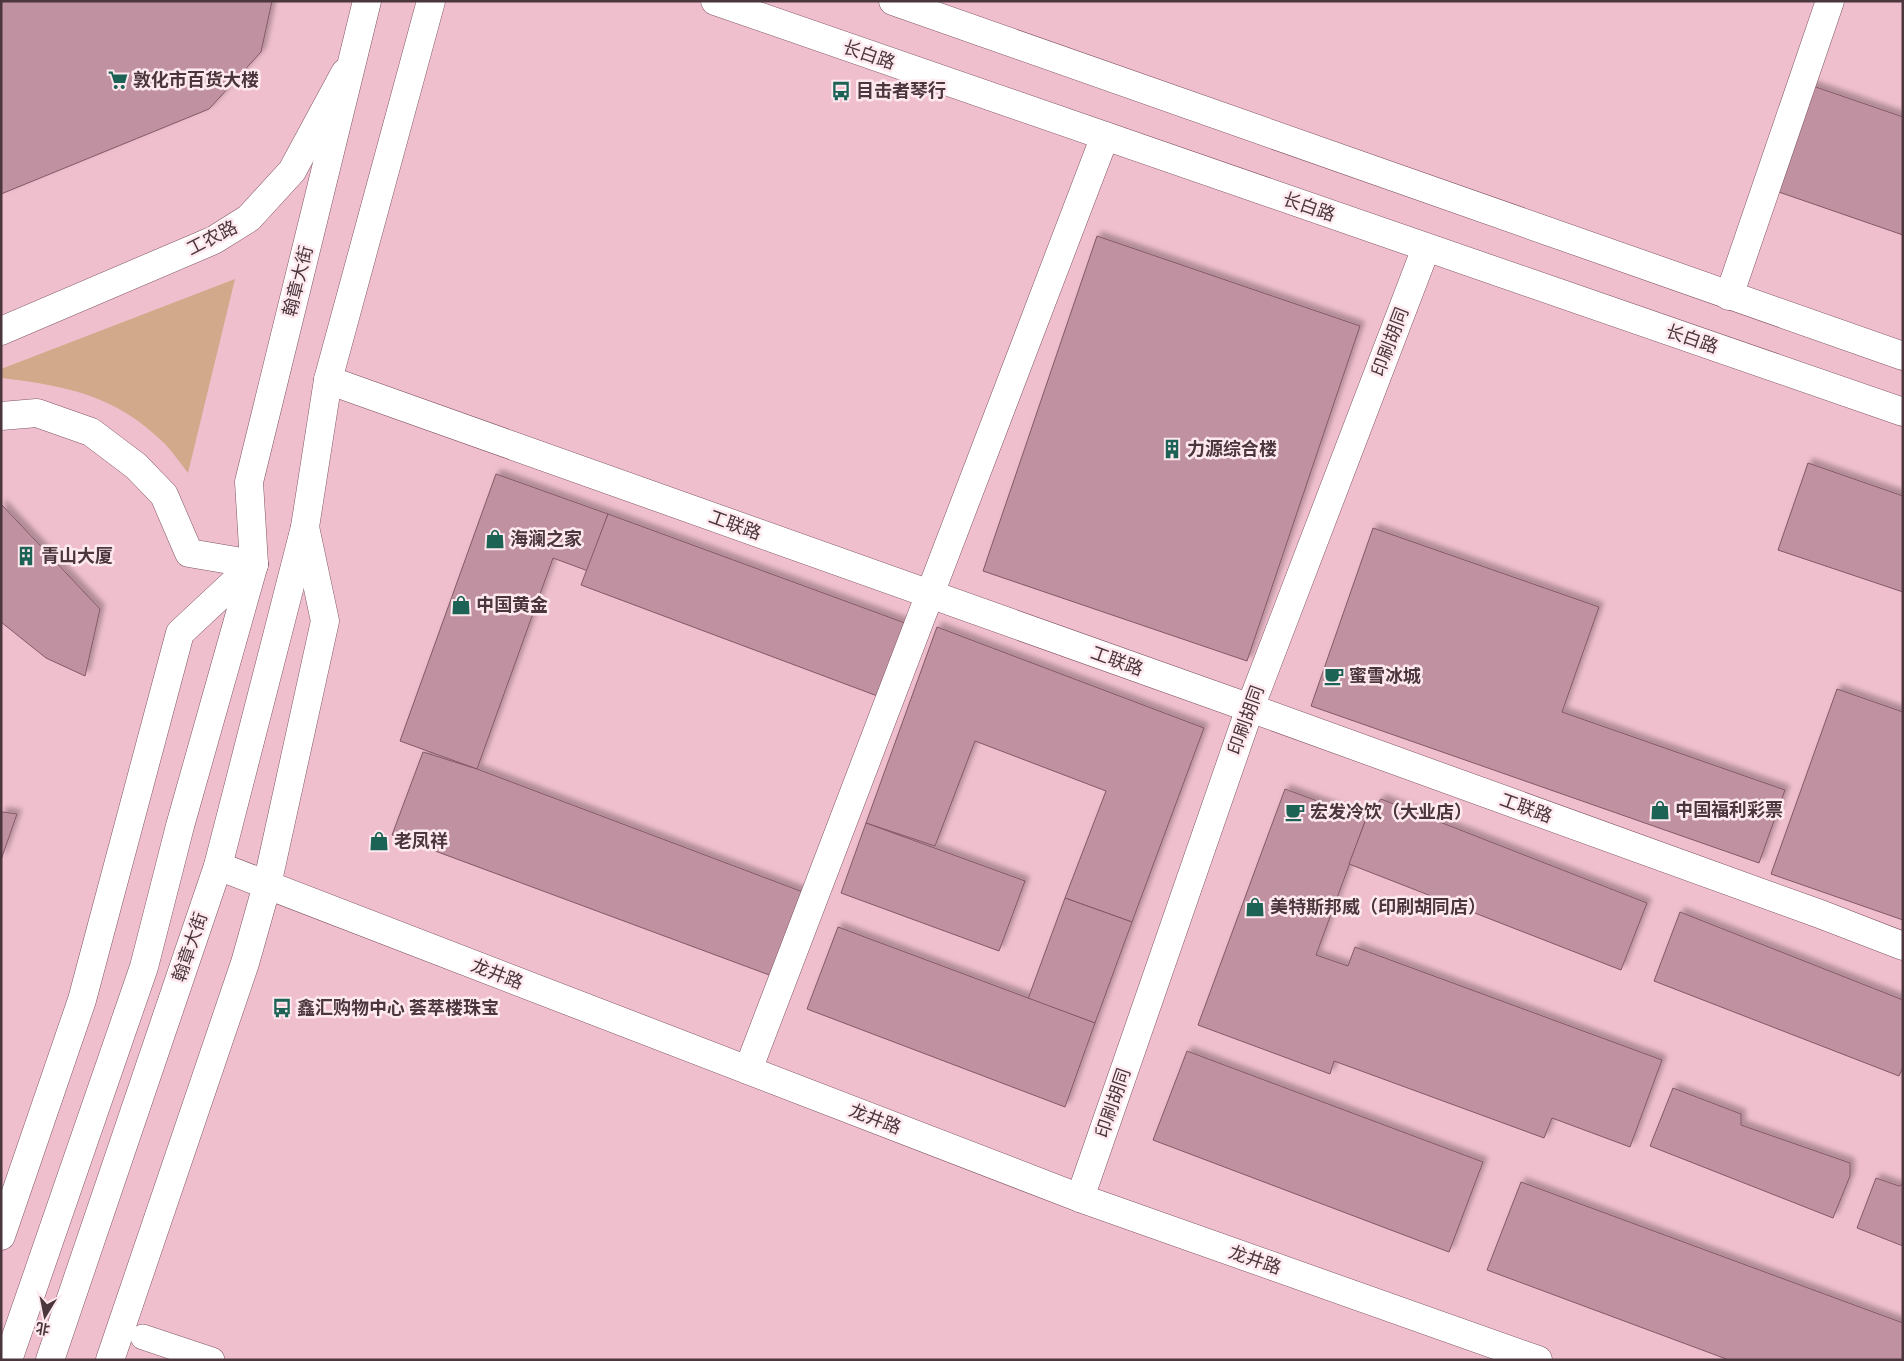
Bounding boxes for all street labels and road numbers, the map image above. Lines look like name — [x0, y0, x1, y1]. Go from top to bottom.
street label: 长白路 — [840, 36, 898, 74]
street label: 长白路 — [1280, 188, 1338, 226]
street label: 工农路 — [183, 216, 241, 260]
street label: 翰章大街 — [279, 243, 317, 319]
street label: 印刷胡同 — [1367, 304, 1413, 380]
street label: 长白路 — [1663, 320, 1721, 358]
street label: 工联路 — [706, 505, 764, 545]
street label: 工联路 — [1088, 641, 1146, 681]
street label: 印刷胡同 — [1223, 682, 1269, 758]
street label: 工联路 — [1497, 788, 1555, 828]
street label: 翰章大街 — [168, 909, 212, 985]
street label: 龙井路 — [468, 954, 526, 994]
street label: 印刷胡同 — [1091, 1065, 1135, 1141]
street label: 龙井路 — [846, 1099, 904, 1139]
street label: 龙井路 — [1226, 1241, 1284, 1279]

